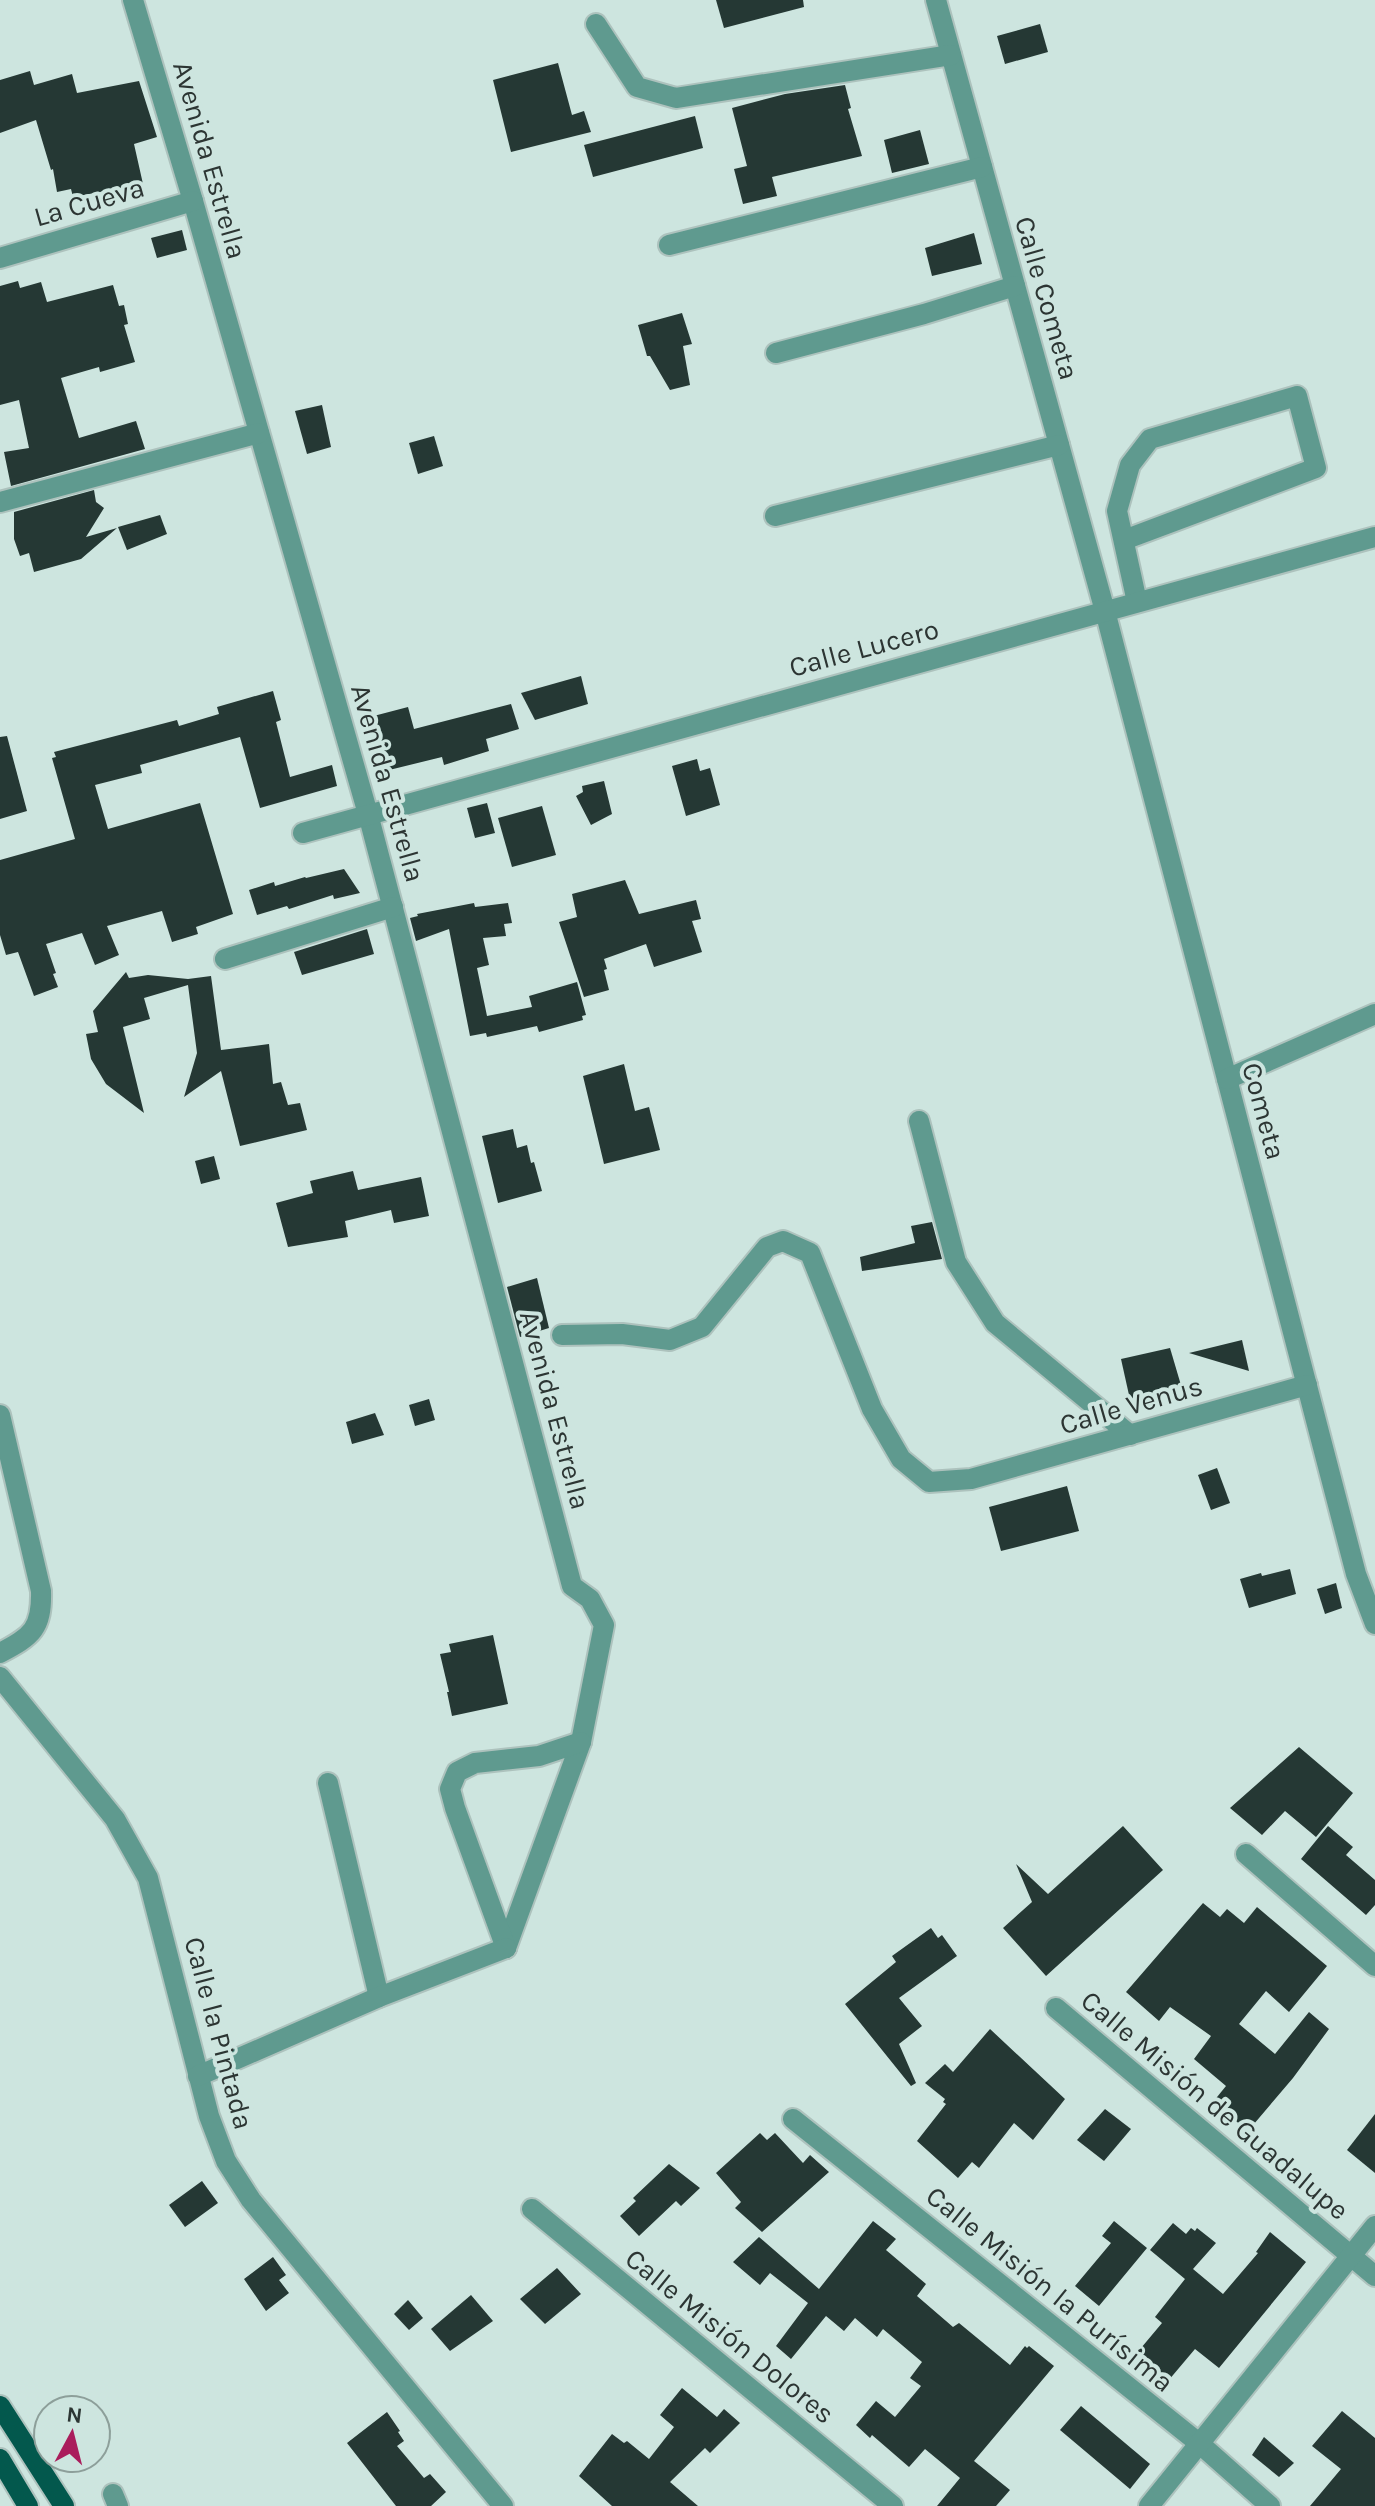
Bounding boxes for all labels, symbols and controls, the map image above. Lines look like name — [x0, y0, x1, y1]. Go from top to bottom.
street label: Avenida Estrella — [166, 57, 254, 263]
street label: La Cueva — [30, 171, 148, 233]
street label: Calle Cometa — [1008, 213, 1086, 383]
street label: Calle Lucero — [786, 612, 942, 684]
street label: Avenida Estrella — [344, 680, 432, 886]
street label: Cometa — [1235, 1059, 1293, 1163]
street label: Avenida Estrella — [513, 1307, 597, 1513]
street label: Calle Venus — [1056, 1369, 1206, 1441]
street label: Calle la Pintada — [177, 1933, 261, 2133]
street label: Calle Misión de Guadalupe — [1075, 1983, 1355, 2227]
street label: Calle Misión la Purísima — [920, 2179, 1180, 2399]
street label: Calle Misión Dolores — [619, 2242, 841, 2430]
north arrow — [32, 2394, 112, 2474]
text: N — [65, 2401, 84, 2429]

